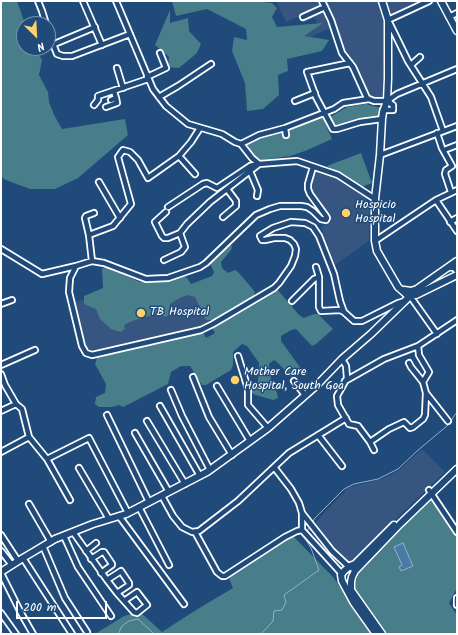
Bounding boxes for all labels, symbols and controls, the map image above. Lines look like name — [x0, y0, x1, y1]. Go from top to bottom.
north arrow — [16, 16, 56, 56]
text: N — [34, 36, 47, 56]
place label: Hospicio Hospital — [355, 199, 396, 227]
marker: Hospicio Hospital — [340, 207, 352, 219]
place label: TB Hospital — [150, 306, 209, 320]
marker: TB Hospital — [135, 307, 147, 319]
place label: Mother Care Hospital, South Goa — [244, 366, 344, 394]
marker: Mother Care Hospital, South Goa — [229, 374, 241, 386]
scale bar — [18, 593, 109, 619]
text: 200 m — [23, 598, 56, 617]

